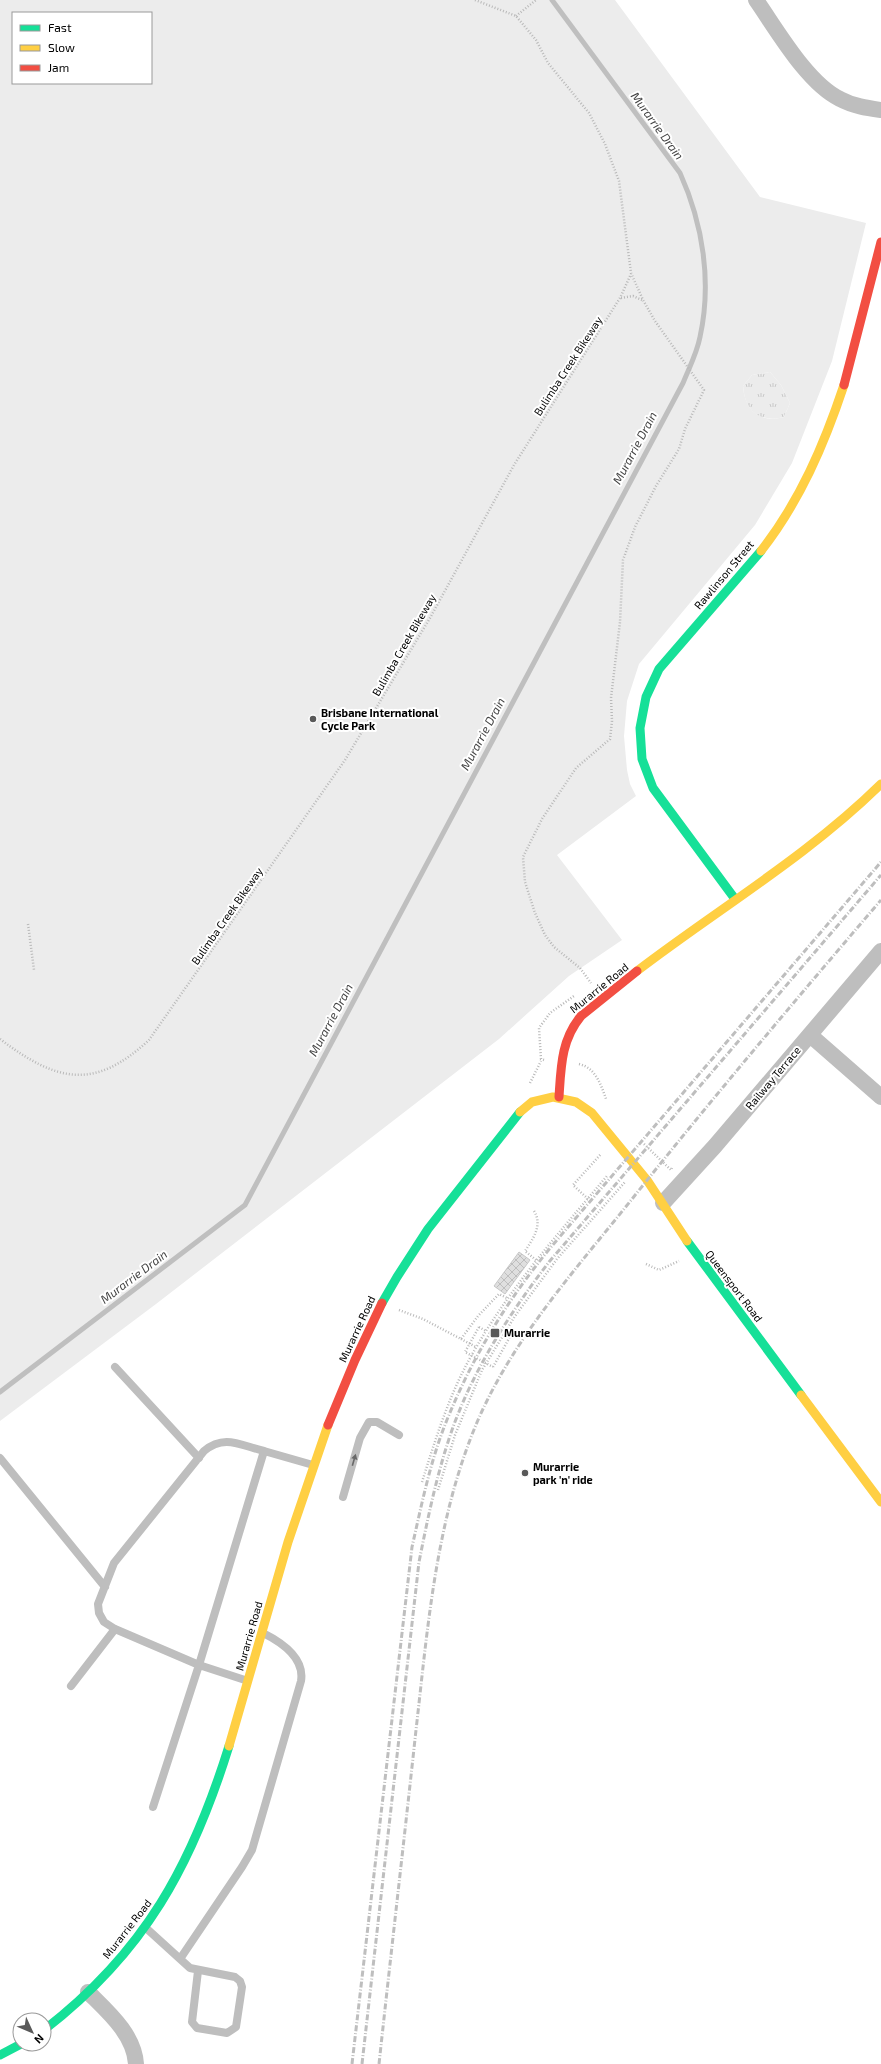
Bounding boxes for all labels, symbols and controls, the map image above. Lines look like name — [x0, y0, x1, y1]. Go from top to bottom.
legend — [12, 12, 152, 84]
text: Fast — [48, 20, 72, 34]
text: Slow — [48, 40, 75, 54]
text: Jam — [48, 60, 69, 74]
water label: Murarrie Drain — [629, 89, 687, 162]
street label: Bulimba Creek Bikeway — [531, 314, 605, 418]
water label: Murarrie Drain — [609, 409, 659, 486]
street label: Rawlinson Street — [691, 538, 756, 612]
street label: Bulimba Creek Bikeway — [369, 591, 438, 698]
water label: Murarrie Drain — [457, 695, 507, 772]
place label: Brisbane International Cycle Park — [321, 706, 439, 733]
marker: Brisbane International Cycle Park — [308, 714, 318, 724]
street label: Bulimba Creek Bikeway — [188, 865, 265, 967]
street label: Murarrie Road — [567, 960, 631, 1015]
water label: Murarrie Drain — [305, 981, 355, 1058]
street label: Railway Terrace — [742, 1043, 803, 1112]
water label: Murarrie Drain — [97, 1247, 170, 1306]
street label: Queensport Road — [702, 1247, 766, 1325]
street label: Murarrie Road — [336, 1294, 378, 1364]
place label: Murarrie — [504, 1326, 550, 1339]
marker: Murarrie — [489, 1327, 501, 1339]
one-way arrow — [351, 1453, 357, 1465]
place label: Murarrie park 'n' ride — [533, 1460, 593, 1486]
marker: Murarrie park 'n' ride — [520, 1468, 530, 1478]
street label: Murarrie Road — [232, 1600, 265, 1672]
street label: Murarrie Road — [99, 1896, 154, 1961]
north arrow — [12, 2012, 52, 2052]
text: N — [32, 2032, 47, 2047]

